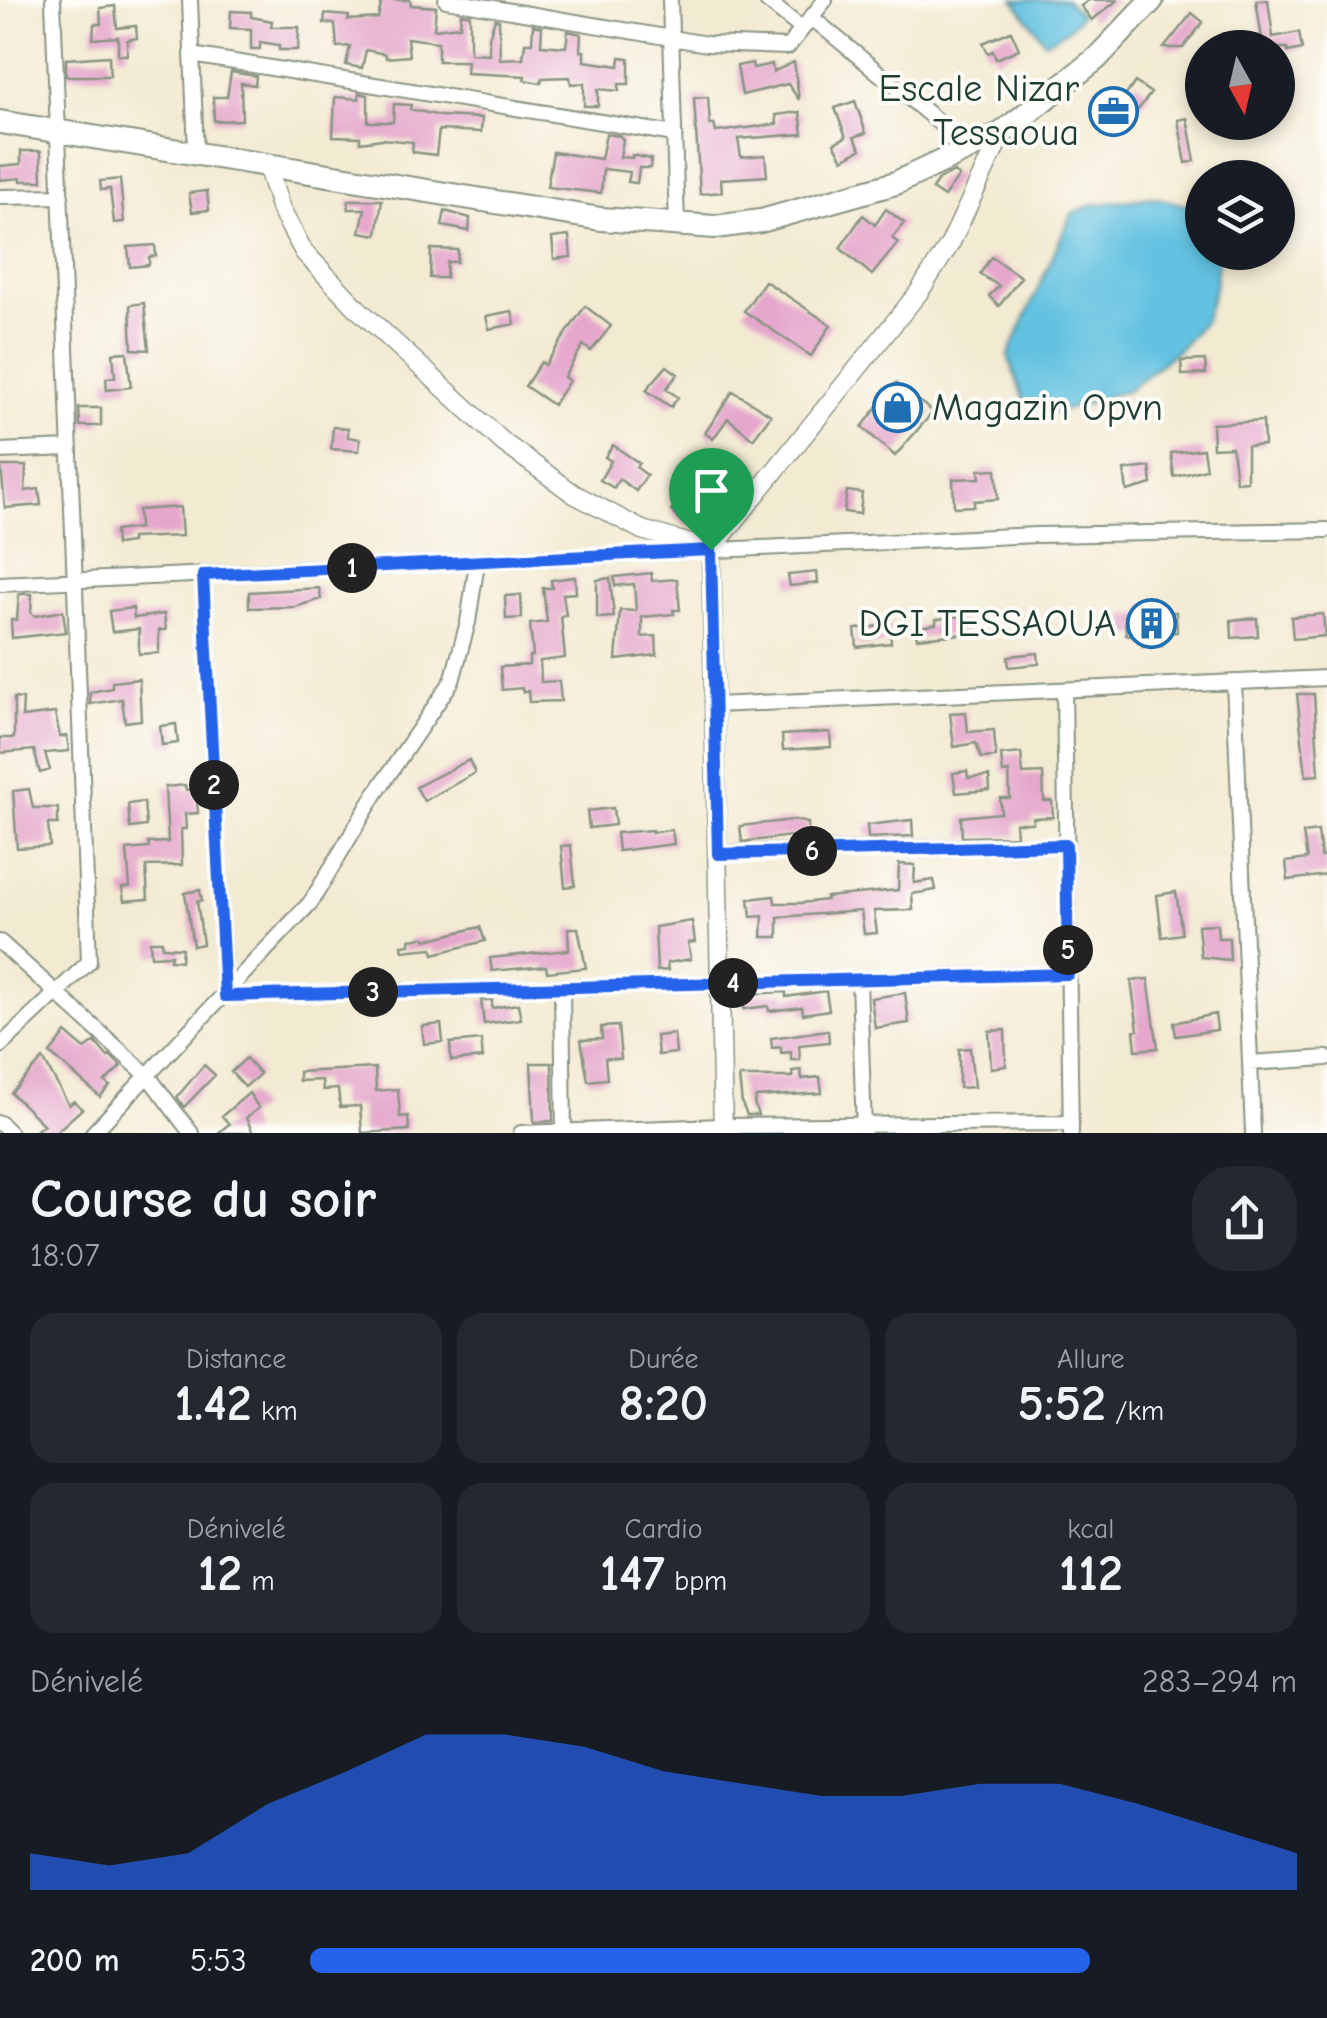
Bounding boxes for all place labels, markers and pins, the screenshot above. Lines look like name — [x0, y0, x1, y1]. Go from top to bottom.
place label: Escale Nizar Tessaoua — [878, 67, 1079, 155]
office icon: Escale Nizar Tessaoua — [1088, 85, 1140, 137]
shop icon: Magazin Opvn — [871, 382, 923, 434]
place label: Magazin Opvn — [932, 386, 1163, 430]
pin — [669, 448, 754, 551]
pin: 1 — [327, 543, 377, 593]
building icon: DGI TESSAOUA — [1125, 598, 1177, 650]
place label: DGI TESSAOUA — [858, 602, 1116, 646]
pin: 2 — [189, 760, 239, 810]
pin: 6 — [787, 826, 837, 876]
pin: 5 — [1043, 925, 1093, 975]
pin: 4 — [708, 958, 758, 1008]
pin: 3 — [348, 967, 398, 1017]

